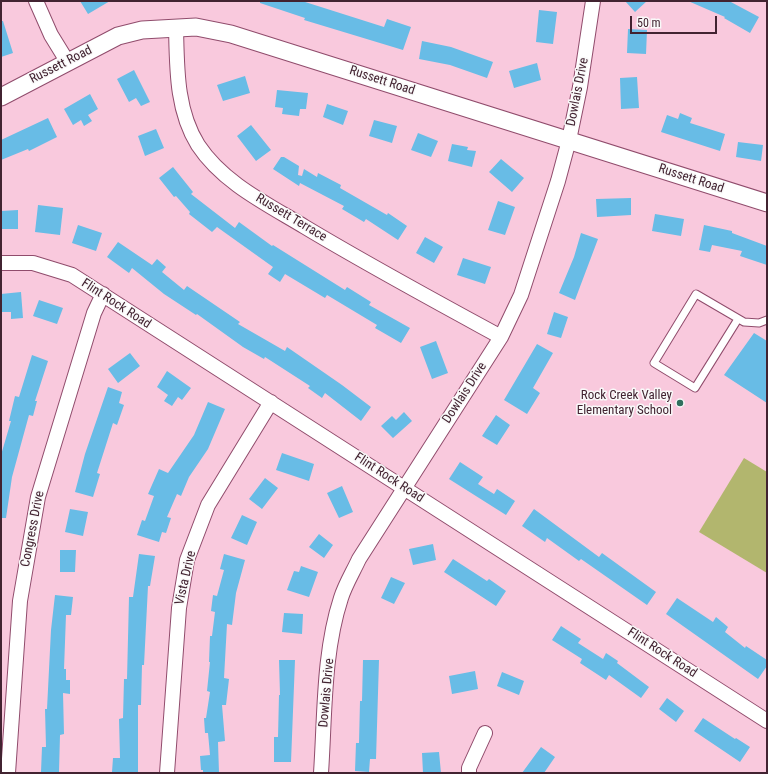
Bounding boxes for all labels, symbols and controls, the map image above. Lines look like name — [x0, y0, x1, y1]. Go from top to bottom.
scale bar — [632, 8, 719, 34]
text: 50 m — [637, 16, 661, 30]
street label: Russett Road — [27, 43, 95, 87]
street label: Dowlais Drive — [564, 56, 592, 128]
street label: Russett Road — [347, 63, 417, 99]
street label: Russett Road — [656, 161, 726, 197]
street label: Russett Terrace — [253, 191, 329, 245]
street label: Flint Rock Road — [78, 276, 154, 332]
street label: Dowlais Drive — [440, 360, 490, 426]
place label: Rock Creek Valley Elementary School — [577, 388, 672, 419]
marker: Rock Creek Valley Elementary School — [675, 398, 685, 408]
street label: Flint Rock Road — [351, 450, 427, 506]
street label: Congress Drive — [18, 490, 48, 568]
street label: Vista Drive — [172, 549, 200, 607]
street label: Flint Rock Road — [624, 625, 700, 681]
street label: Dowlais Drive — [316, 658, 338, 728]

